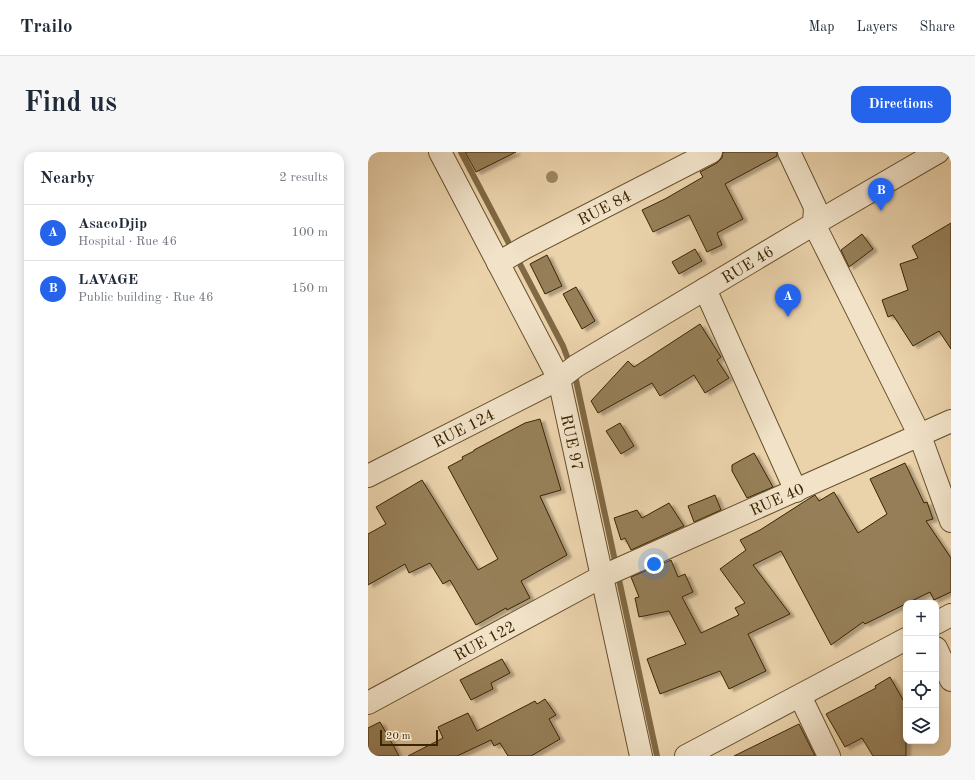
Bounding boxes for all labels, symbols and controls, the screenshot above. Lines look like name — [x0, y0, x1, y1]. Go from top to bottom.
text: Trailo — [20, 18, 73, 37]
text: Map — [809, 20, 835, 34]
text: Layers — [857, 20, 898, 34]
text: Share — [920, 20, 955, 34]
button: Directions — [851, 86, 951, 123]
text: Find us — [24, 90, 117, 118]
text: Nearby — [40, 170, 95, 187]
text: 2 results — [279, 171, 328, 184]
pin: B — [868, 178, 894, 211]
street label: RUE 84 — [576, 188, 634, 229]
text: AsacoDjip — [78, 217, 147, 232]
text: A — [48, 226, 58, 239]
text: 100 m — [291, 226, 328, 239]
text: Hospital · Rue 46 — [78, 235, 177, 248]
street label: RUE 46 — [719, 244, 777, 287]
text: LAVAGE — [78, 273, 138, 288]
text: B — [48, 282, 58, 295]
text: 150 m — [291, 282, 328, 295]
pin: A — [775, 284, 801, 317]
text: Public building · Rue 46 — [78, 291, 214, 304]
street label: RUE 124 — [431, 407, 498, 452]
street label: RUE 97 — [557, 413, 585, 472]
street label: RUE 40 — [748, 482, 807, 520]
your location — [644, 554, 664, 574]
map controls — [903, 600, 939, 744]
button: + — [903, 600, 939, 636]
street label: RUE 122 — [452, 619, 518, 665]
button: − — [903, 636, 939, 672]
button: locate — [903, 672, 939, 708]
button: layers — [903, 708, 939, 744]
scale bar — [380, 728, 438, 747]
text: 20 m — [386, 731, 411, 742]

